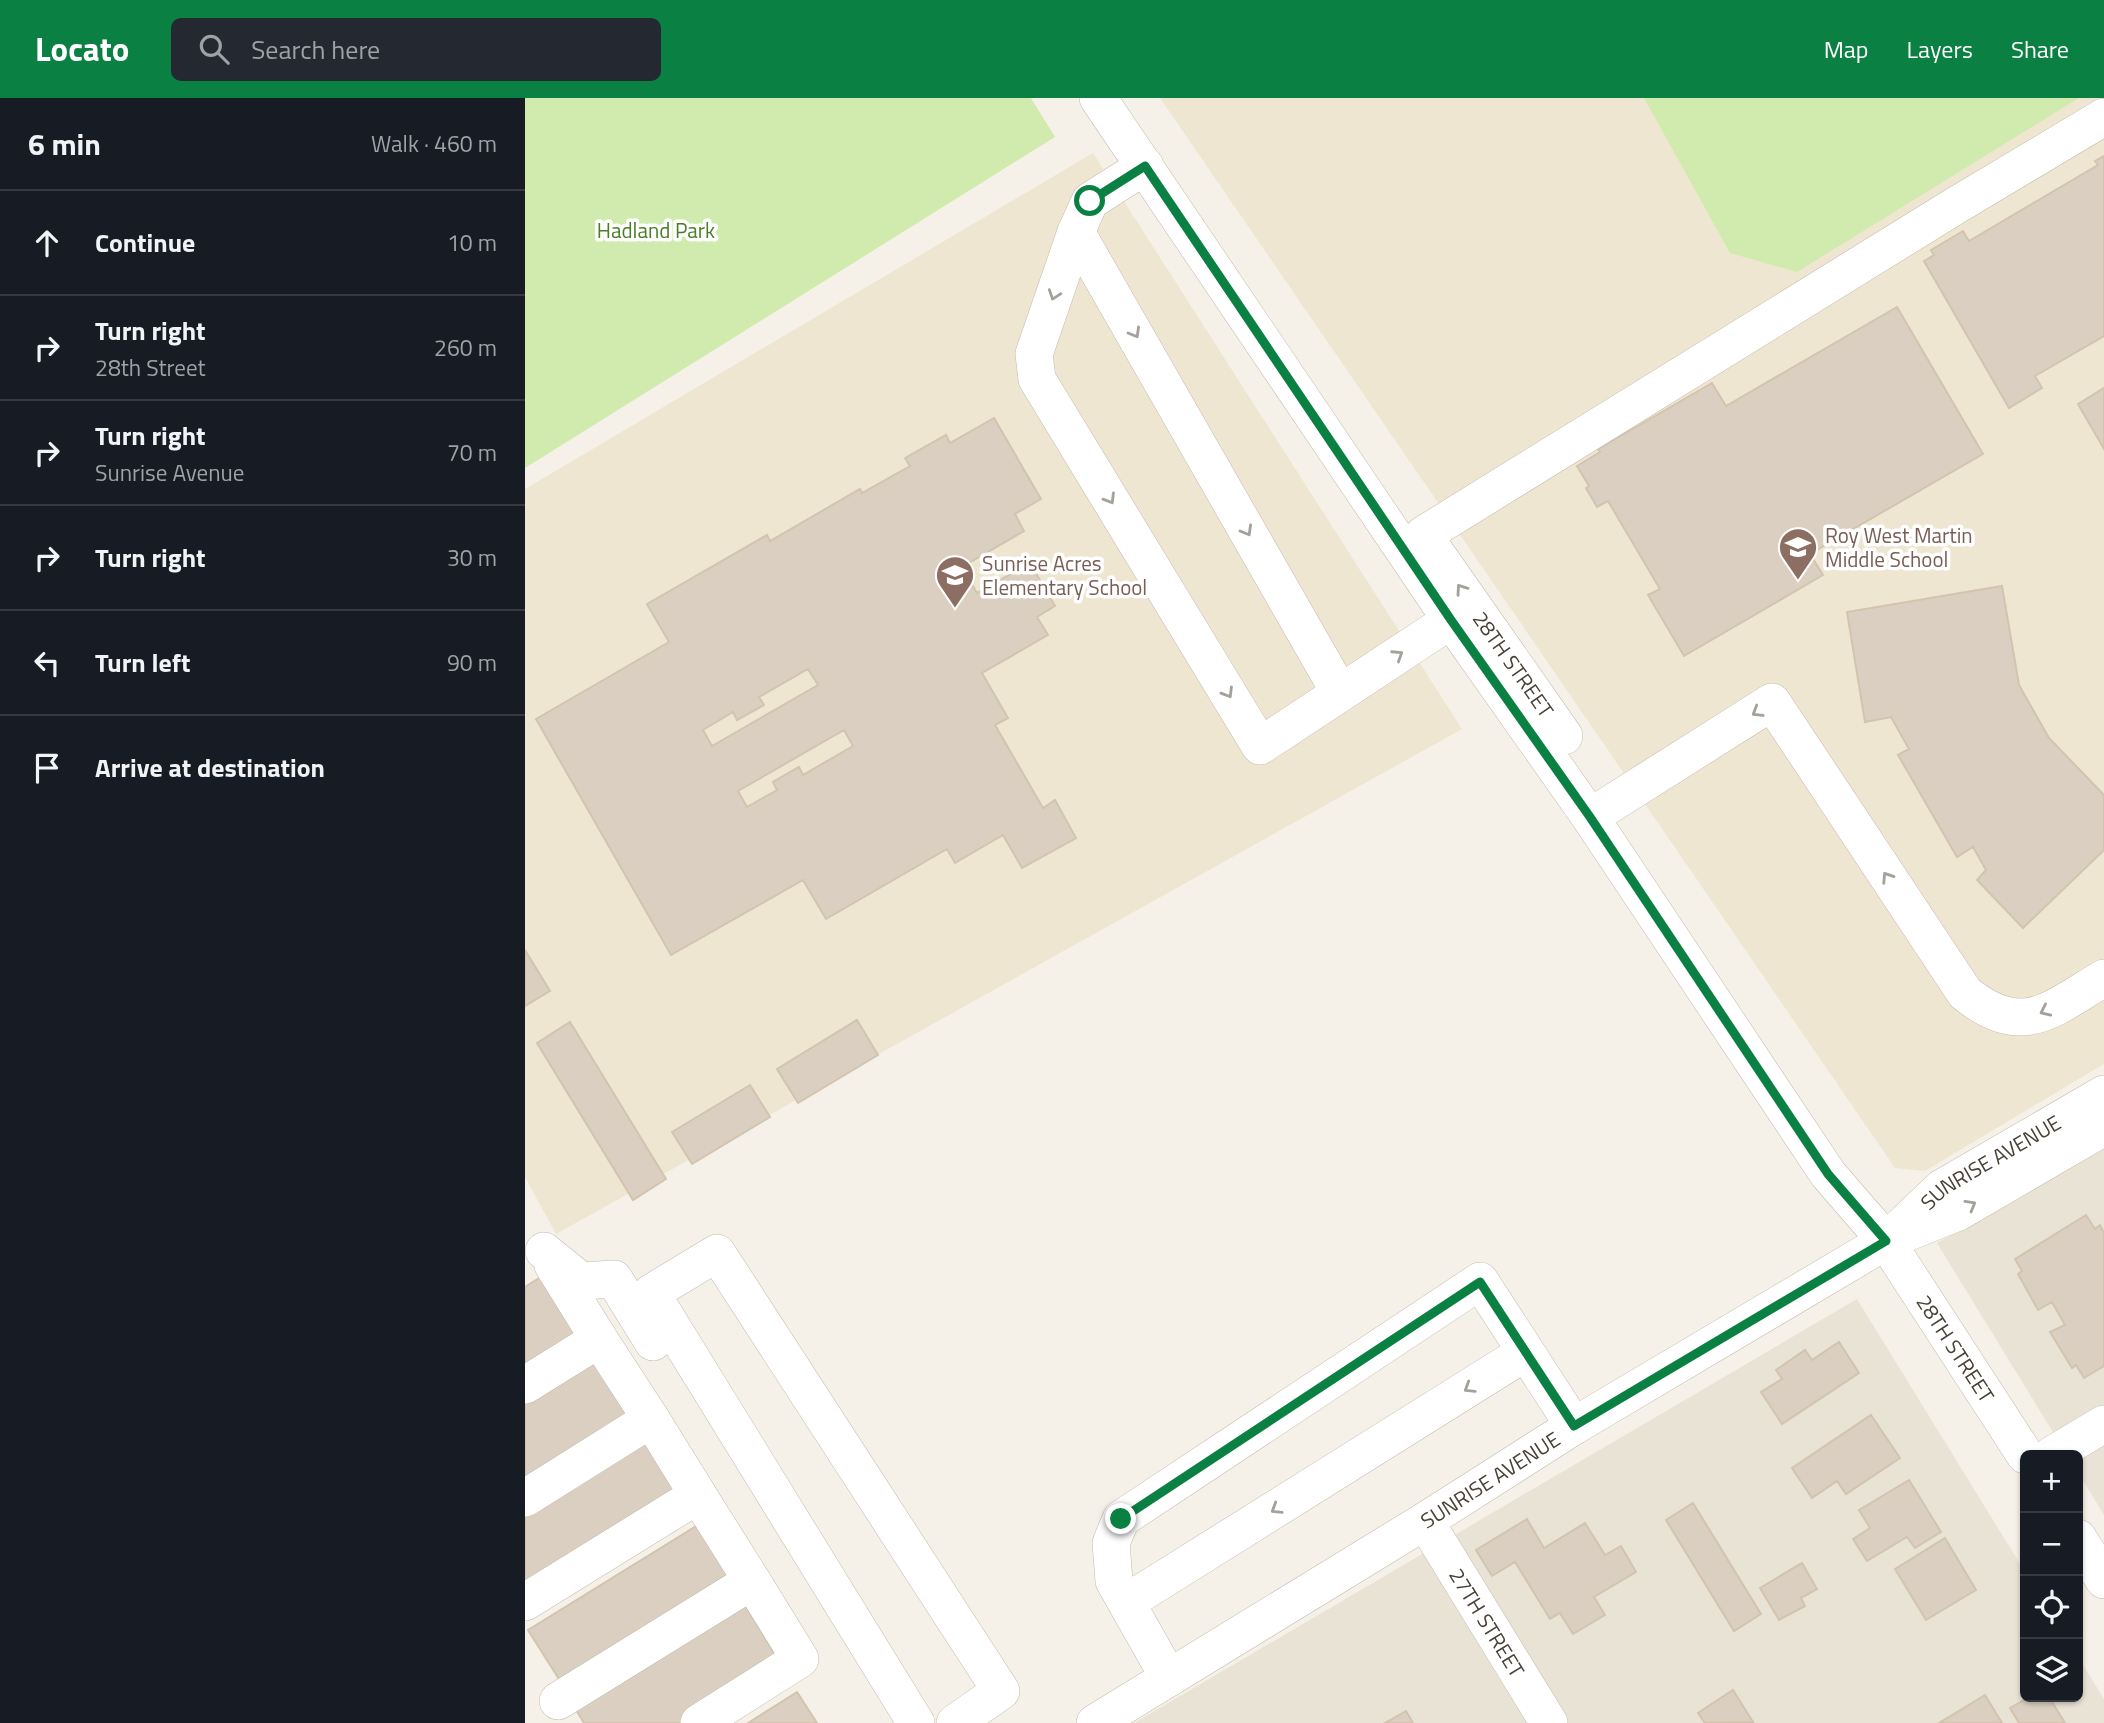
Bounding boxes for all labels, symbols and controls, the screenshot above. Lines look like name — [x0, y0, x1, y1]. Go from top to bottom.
search box — [171, 18, 661, 81]
text: Locato — [35, 24, 129, 74]
icon: search — [195, 30, 233, 68]
text: Search here — [251, 30, 380, 69]
text: Map — [1824, 31, 1869, 67]
text: Layers — [1907, 31, 1973, 67]
text: Share — [2011, 31, 2069, 67]
text: 6 min — [28, 121, 101, 167]
text: Walk · 460 m — [371, 126, 497, 161]
route start — [1074, 185, 1105, 216]
park label: Hadland Park — [597, 214, 715, 246]
text: Continue — [95, 223, 195, 262]
icon: ahead — [28, 224, 66, 262]
text: 10 m — [447, 225, 497, 260]
one-way arrow — [1048, 289, 1062, 301]
text: Turn right — [95, 311, 206, 350]
one-way arrow — [1127, 326, 1140, 339]
icon: right — [28, 329, 66, 367]
text: 260 m — [434, 330, 497, 365]
text: 28th Street — [95, 350, 206, 385]
text: Turn right — [95, 416, 206, 455]
icon: right — [28, 434, 66, 472]
text: 70 m — [447, 435, 497, 470]
text: Sunrise Avenue — [95, 455, 244, 490]
one-way arrow — [1101, 491, 1114, 504]
place label: Roy West Martin Middle School — [1825, 519, 1973, 575]
one-way arrow — [1239, 523, 1252, 536]
school or university icon: Roy West Martin Middle School — [1777, 526, 1819, 581]
text: Turn right — [95, 538, 206, 577]
icon: right — [28, 539, 66, 577]
text: 30 m — [447, 540, 497, 575]
place label: Sunrise Acres Elementary School — [982, 547, 1147, 603]
school or university icon: Sunrise Acres Elementary School — [934, 554, 976, 609]
one-way arrow — [1457, 584, 1469, 597]
street label: 28TH STREET — [1465, 604, 1562, 724]
text: Turn left — [95, 643, 190, 682]
icon: left — [28, 644, 66, 682]
text: 90 m — [447, 645, 497, 680]
one-way arrow — [1390, 651, 1403, 663]
one-way arrow — [1220, 686, 1233, 699]
one-way arrow — [1751, 703, 1764, 716]
text: Arrive at destination — [95, 748, 325, 787]
icon: arrive — [28, 749, 66, 787]
one-way arrow — [1883, 872, 1895, 885]
one-way arrow — [2040, 1003, 2052, 1017]
street label: SUNRISE AVENUE — [1913, 1106, 2067, 1217]
one-way arrow — [1964, 1200, 1976, 1213]
street label: 28TH STREET — [1909, 1288, 2003, 1409]
one-way arrow — [1463, 1379, 1476, 1392]
street label: SUNRISE AVENUE — [1414, 1423, 1566, 1536]
map controls — [2020, 1450, 2083, 1702]
button: + — [2020, 1450, 2083, 1513]
one-way arrow — [1270, 1500, 1283, 1513]
route end — [1105, 1503, 1136, 1534]
button: − — [2020, 1513, 2083, 1576]
street label: 27TH STREET — [1441, 1562, 1533, 1683]
button: locate — [2020, 1576, 2083, 1639]
button: layers — [2020, 1639, 2083, 1702]

